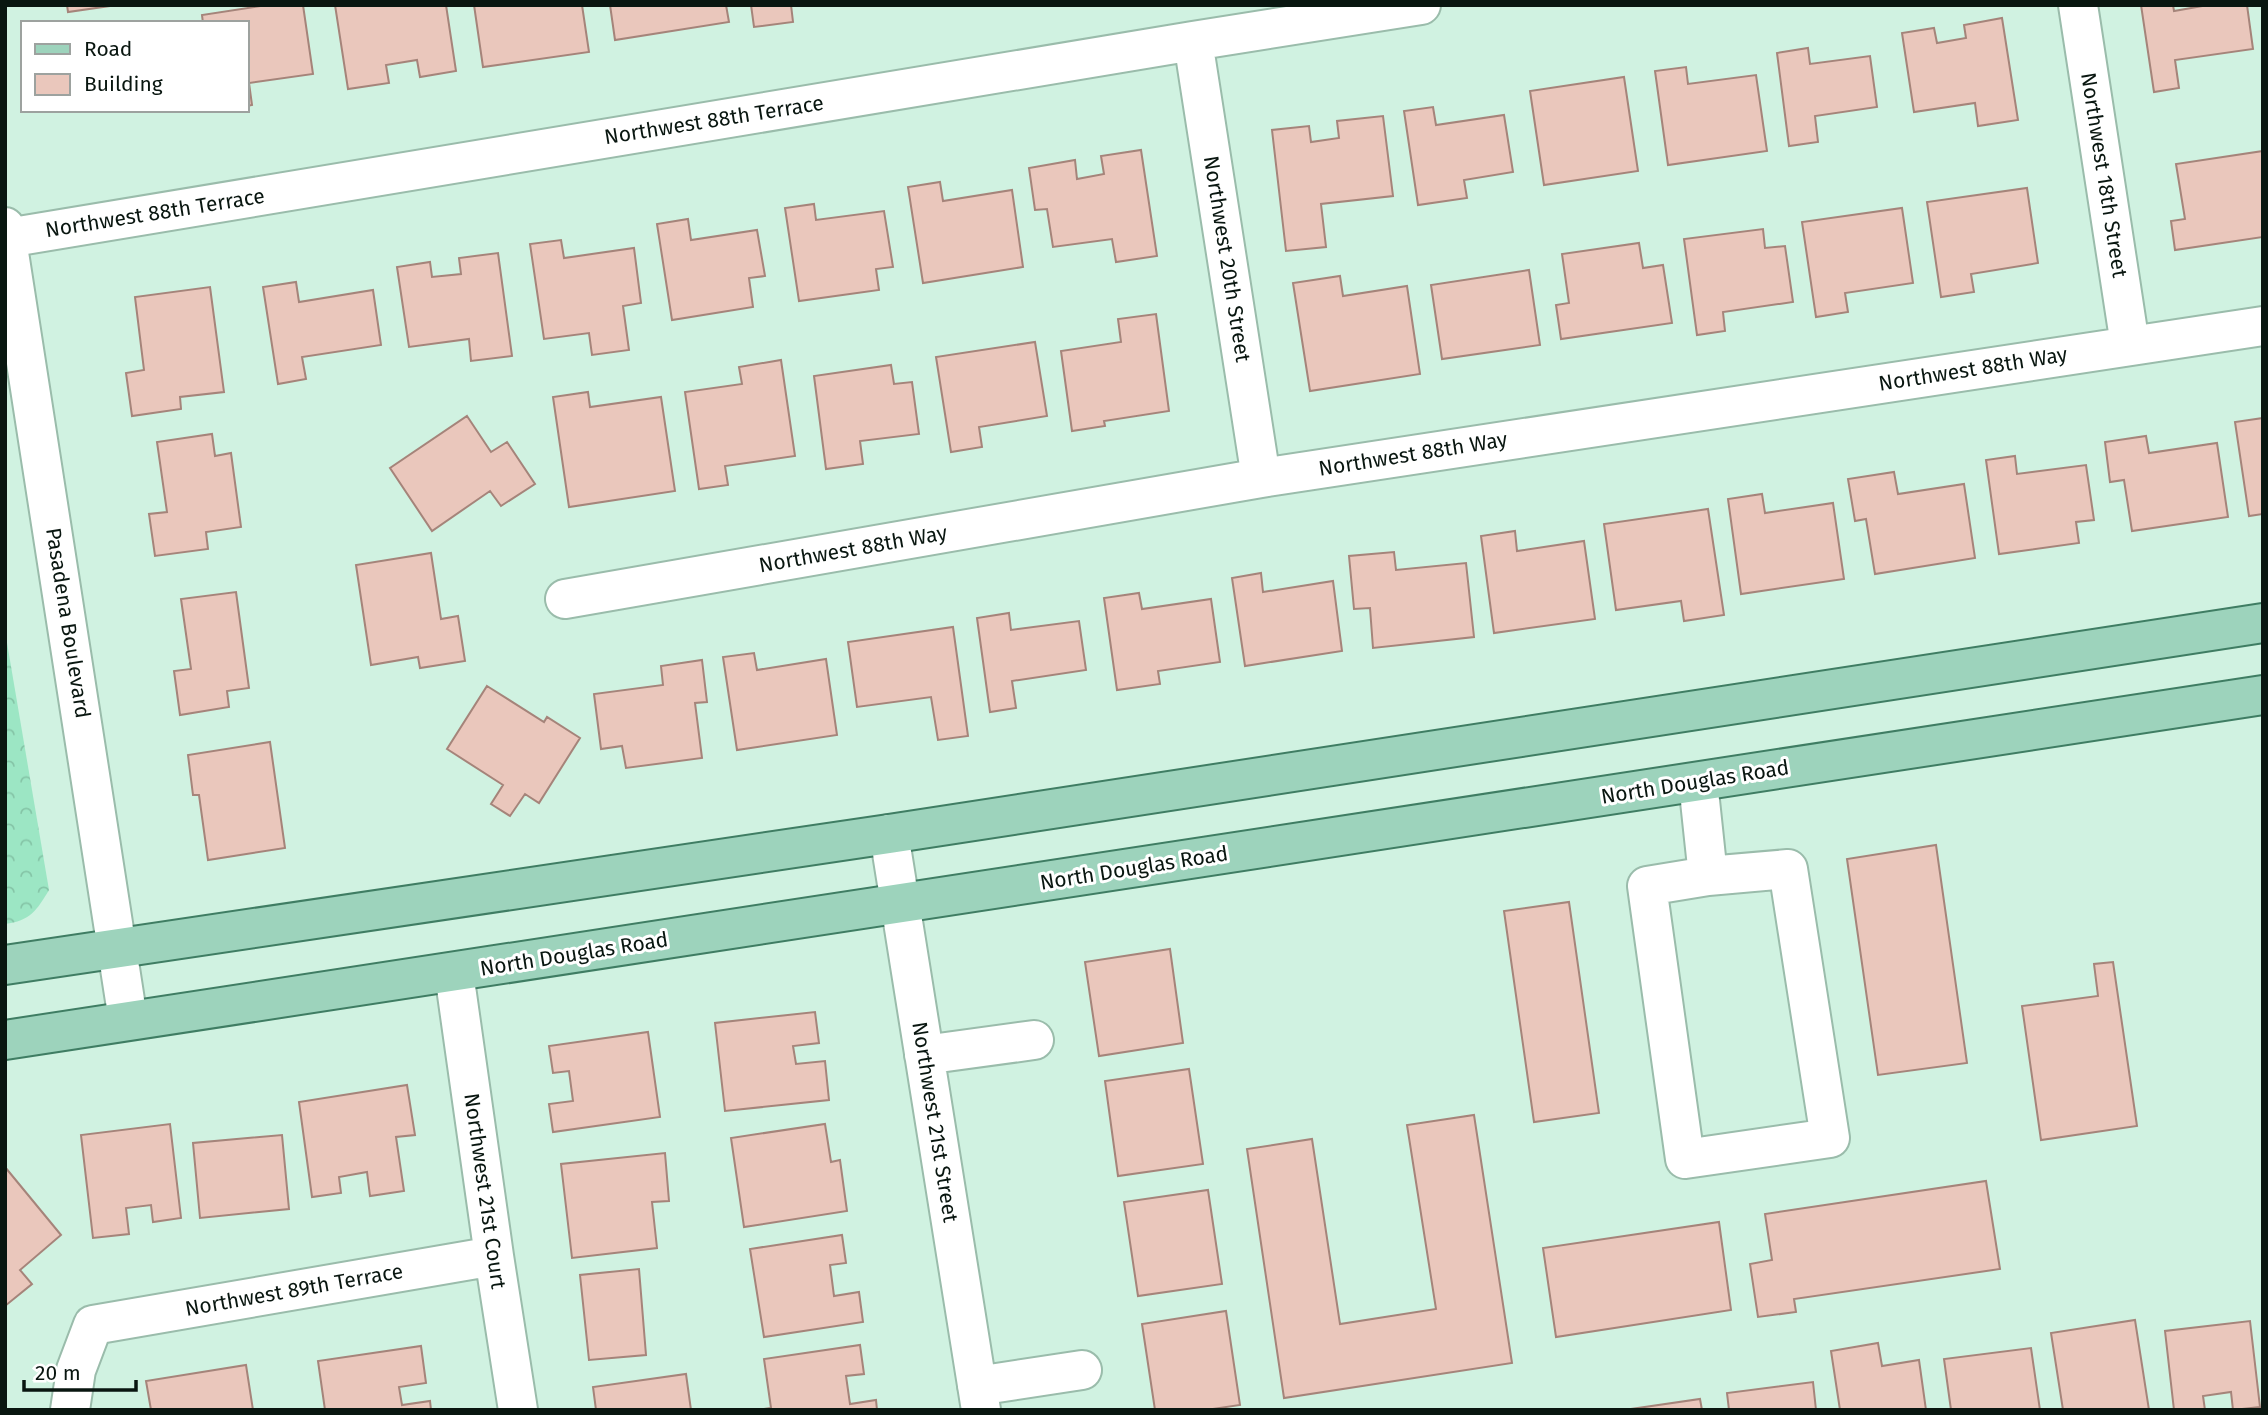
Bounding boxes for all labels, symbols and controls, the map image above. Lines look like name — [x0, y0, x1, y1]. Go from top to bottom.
legend — [21, 21, 248, 112]
text: Road — [84, 36, 132, 62]
text: Building — [84, 71, 163, 97]
street label: Northwest 18th Street — [2075, 71, 2133, 280]
street label: Northwest 88th Terrace — [602, 90, 826, 150]
street label: Northwest 20th Street — [1198, 154, 1256, 364]
street label: Northwest 88th Terrace — [43, 183, 267, 243]
street label: Northwest 88th Way — [1877, 341, 2070, 397]
street label: Northwest 88th Way — [1317, 426, 1510, 482]
street label: Northwest 88th Way — [757, 520, 950, 578]
street label: Pasadena Boulevard — [40, 526, 96, 720]
street label: North Douglas Road — [1599, 754, 1791, 810]
street label: North Douglas Road — [1038, 840, 1230, 896]
street label: North Douglas Road — [478, 926, 670, 982]
street label: Northwest 21st Street — [906, 1020, 964, 1225]
street label: Northwest 21st Court — [458, 1091, 512, 1291]
street label: Northwest 89th Terrace — [183, 1258, 405, 1322]
scale bar — [24, 1348, 136, 1392]
text: 20 m — [35, 1360, 81, 1386]

